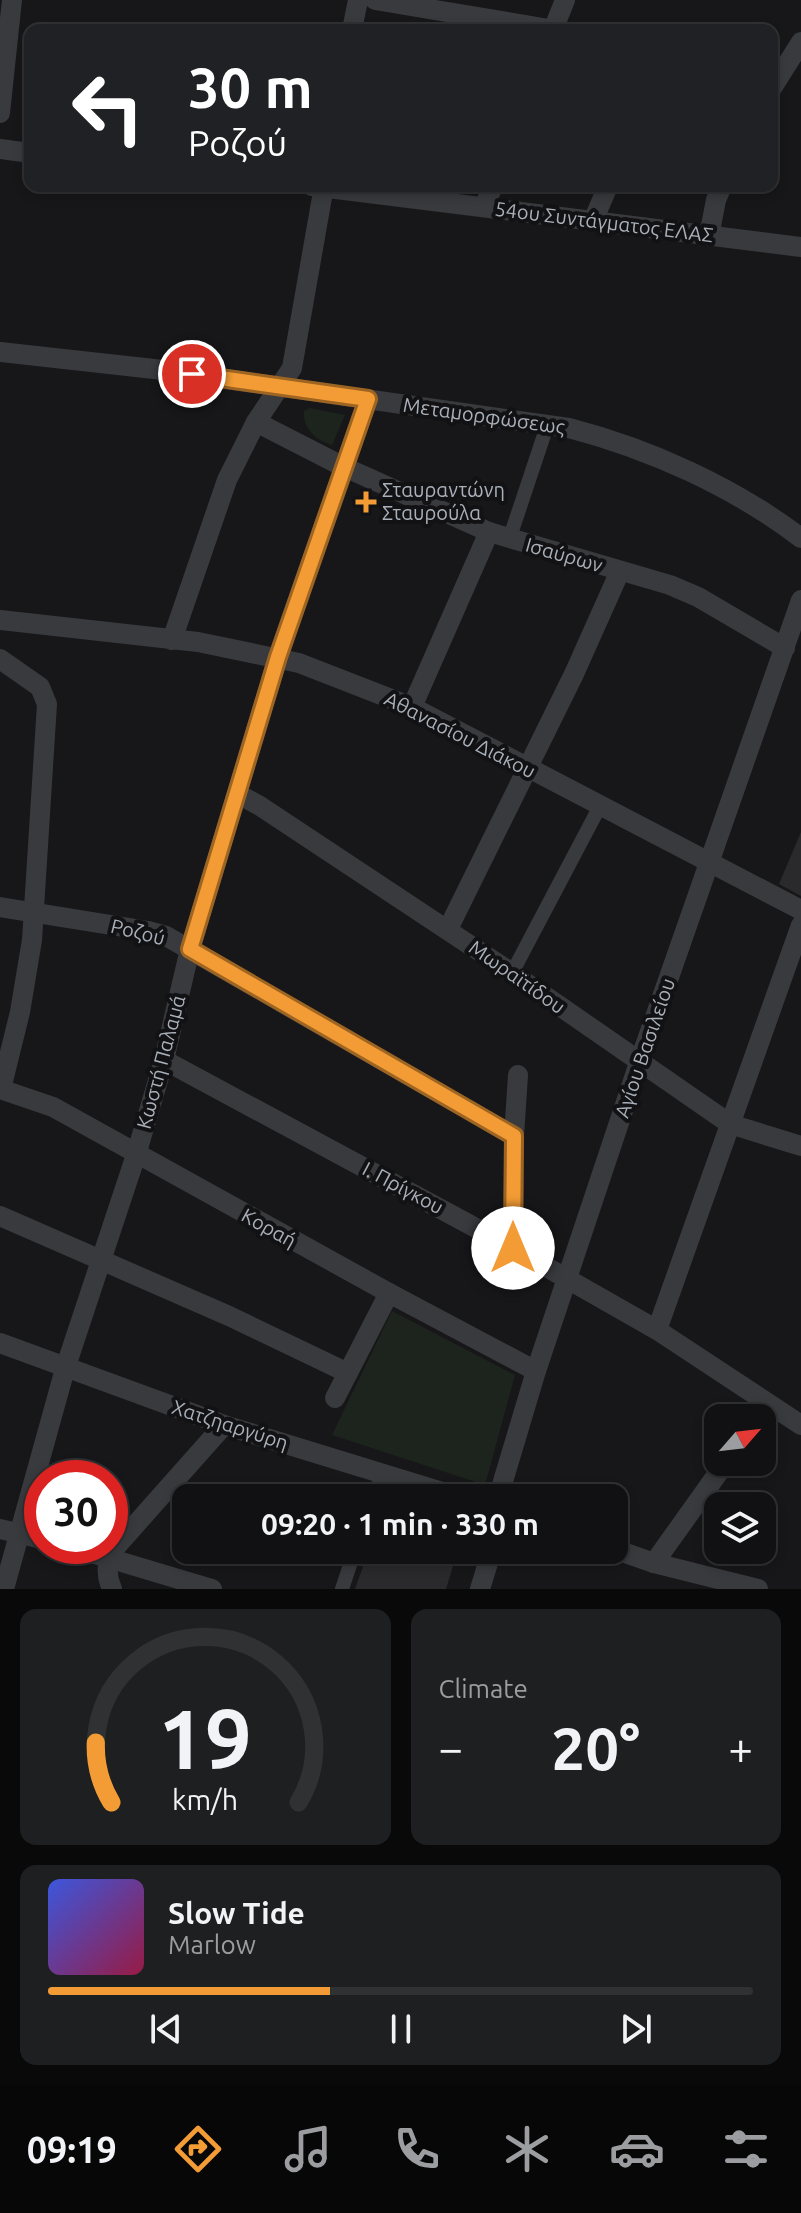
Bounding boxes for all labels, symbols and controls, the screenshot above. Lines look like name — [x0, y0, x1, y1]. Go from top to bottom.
icon: left — [56, 56, 160, 160]
text: 30 m — [188, 56, 313, 119]
text: Ροζού — [188, 122, 287, 163]
street label: 54ου Συντάγματος ΕΛΑΣ — [493, 197, 715, 246]
pin — [158, 340, 226, 408]
icon: arrive — [170, 352, 214, 396]
street label: Μεταμορφώσεως — [402, 393, 566, 438]
place label: Σταυραντώνη Σταυρούλα — [382, 478, 505, 524]
marker: Σταυραντώνη Σταυρούλα — [357, 493, 375, 511]
street label: Ισαύρων — [523, 533, 606, 577]
street label: Αθανασίου Διάκου — [381, 687, 540, 783]
street label: Ροζού — [109, 914, 168, 949]
street label: Μωραϊτίδου — [465, 935, 570, 1018]
street label: Αγίου Βασιλείου — [610, 975, 679, 1121]
street label: Κωστή Παλαμά — [132, 992, 189, 1131]
street label: Ι. Πρίγκου — [359, 1157, 448, 1218]
street label: Κοραή — [238, 1203, 301, 1252]
position arrow — [471, 1206, 555, 1290]
street label: Χατζηαργύρη — [169, 1395, 291, 1454]
north arrow — [704, 1404, 776, 1476]
map controls — [704, 1404, 776, 1564]
speed limit sign: 30 — [24, 1460, 128, 1564]
button: layers — [704, 1492, 776, 1564]
text: 09:20 · 1 min · 330 m — [261, 1507, 539, 1541]
text: Climate — [439, 1674, 528, 1703]
text: 19 — [158, 1691, 252, 1785]
text: 20° — [551, 1714, 640, 1781]
text: − — [439, 1723, 463, 1772]
text: + — [728, 1723, 753, 1772]
text: km/h — [172, 1783, 238, 1815]
text: Slow Tide — [168, 1896, 305, 1930]
text: Marlow — [168, 1930, 256, 1959]
icon: previous — [144, 2007, 188, 2051]
icon: pause — [379, 2007, 423, 2051]
icon: next — [614, 2007, 658, 2051]
icon: directions — [170, 2121, 226, 2177]
icon: music — [280, 2121, 336, 2177]
icon: phone — [389, 2121, 445, 2177]
icon: climate — [499, 2121, 555, 2177]
icon: car — [609, 2121, 665, 2177]
icon: filters — [718, 2121, 774, 2177]
text: 09:19 — [27, 2129, 117, 2170]

